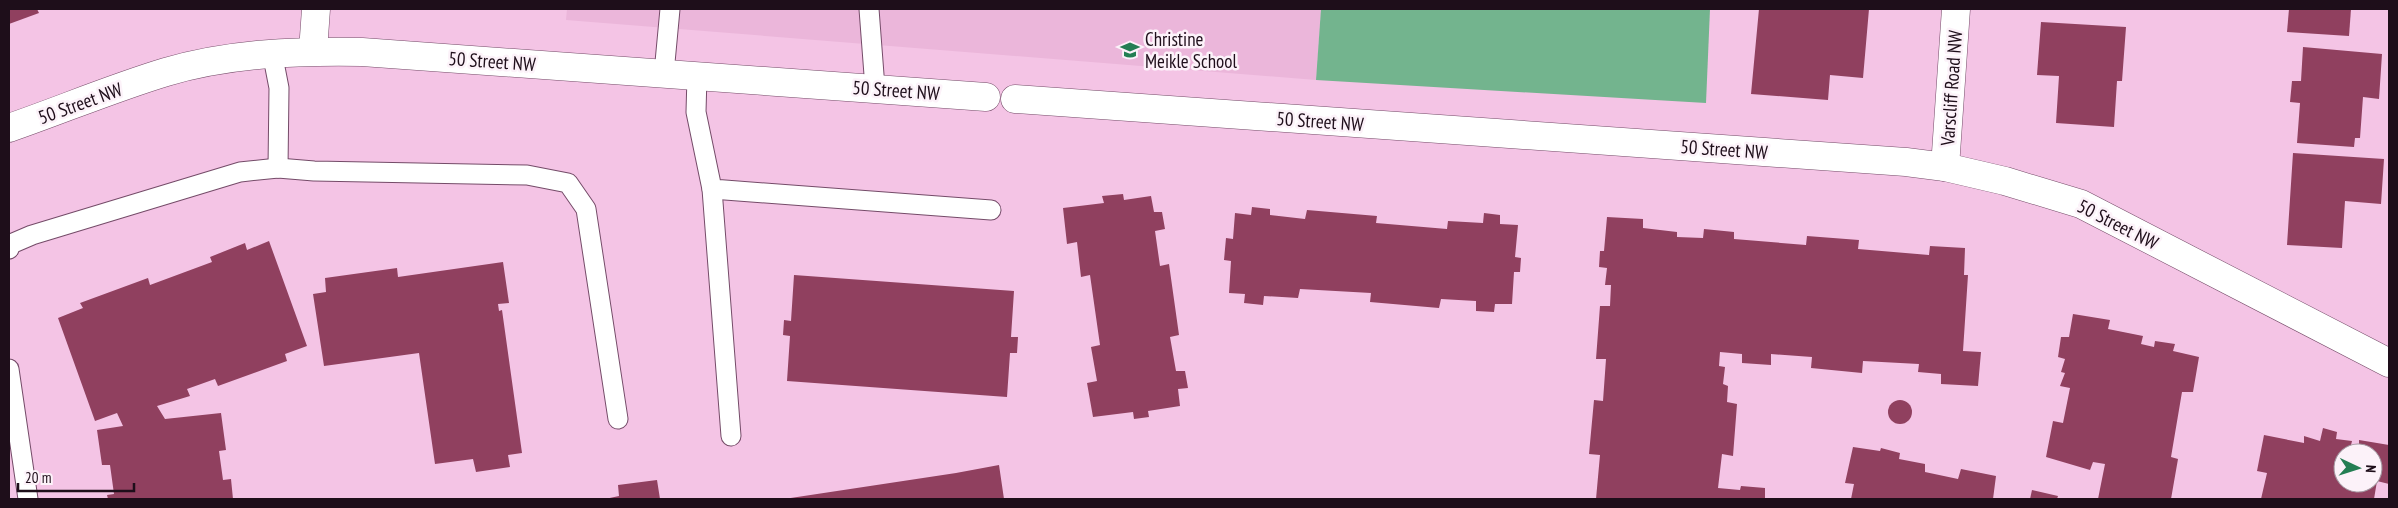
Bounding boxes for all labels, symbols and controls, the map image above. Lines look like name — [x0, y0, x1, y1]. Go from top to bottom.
place label: Christine Meikle School — [1145, 27, 1237, 73]
street label: Varscliff Road NW — [1935, 29, 1967, 148]
school or university icon: Christine Meikle School — [1119, 39, 1141, 61]
street label: 50 Street NW — [448, 46, 537, 76]
street label: 50 Street NW — [852, 75, 941, 105]
street label: 50 Street NW — [35, 77, 125, 129]
street label: 50 Street NW — [1276, 106, 1365, 136]
street label: 50 Street NW — [1680, 134, 1769, 164]
street label: 50 Street NW — [2074, 193, 2163, 255]
north arrow — [2333, 443, 2383, 493]
scale bar — [18, 460, 134, 492]
text: N — [2362, 465, 2380, 473]
text: 20 m — [25, 468, 51, 487]

